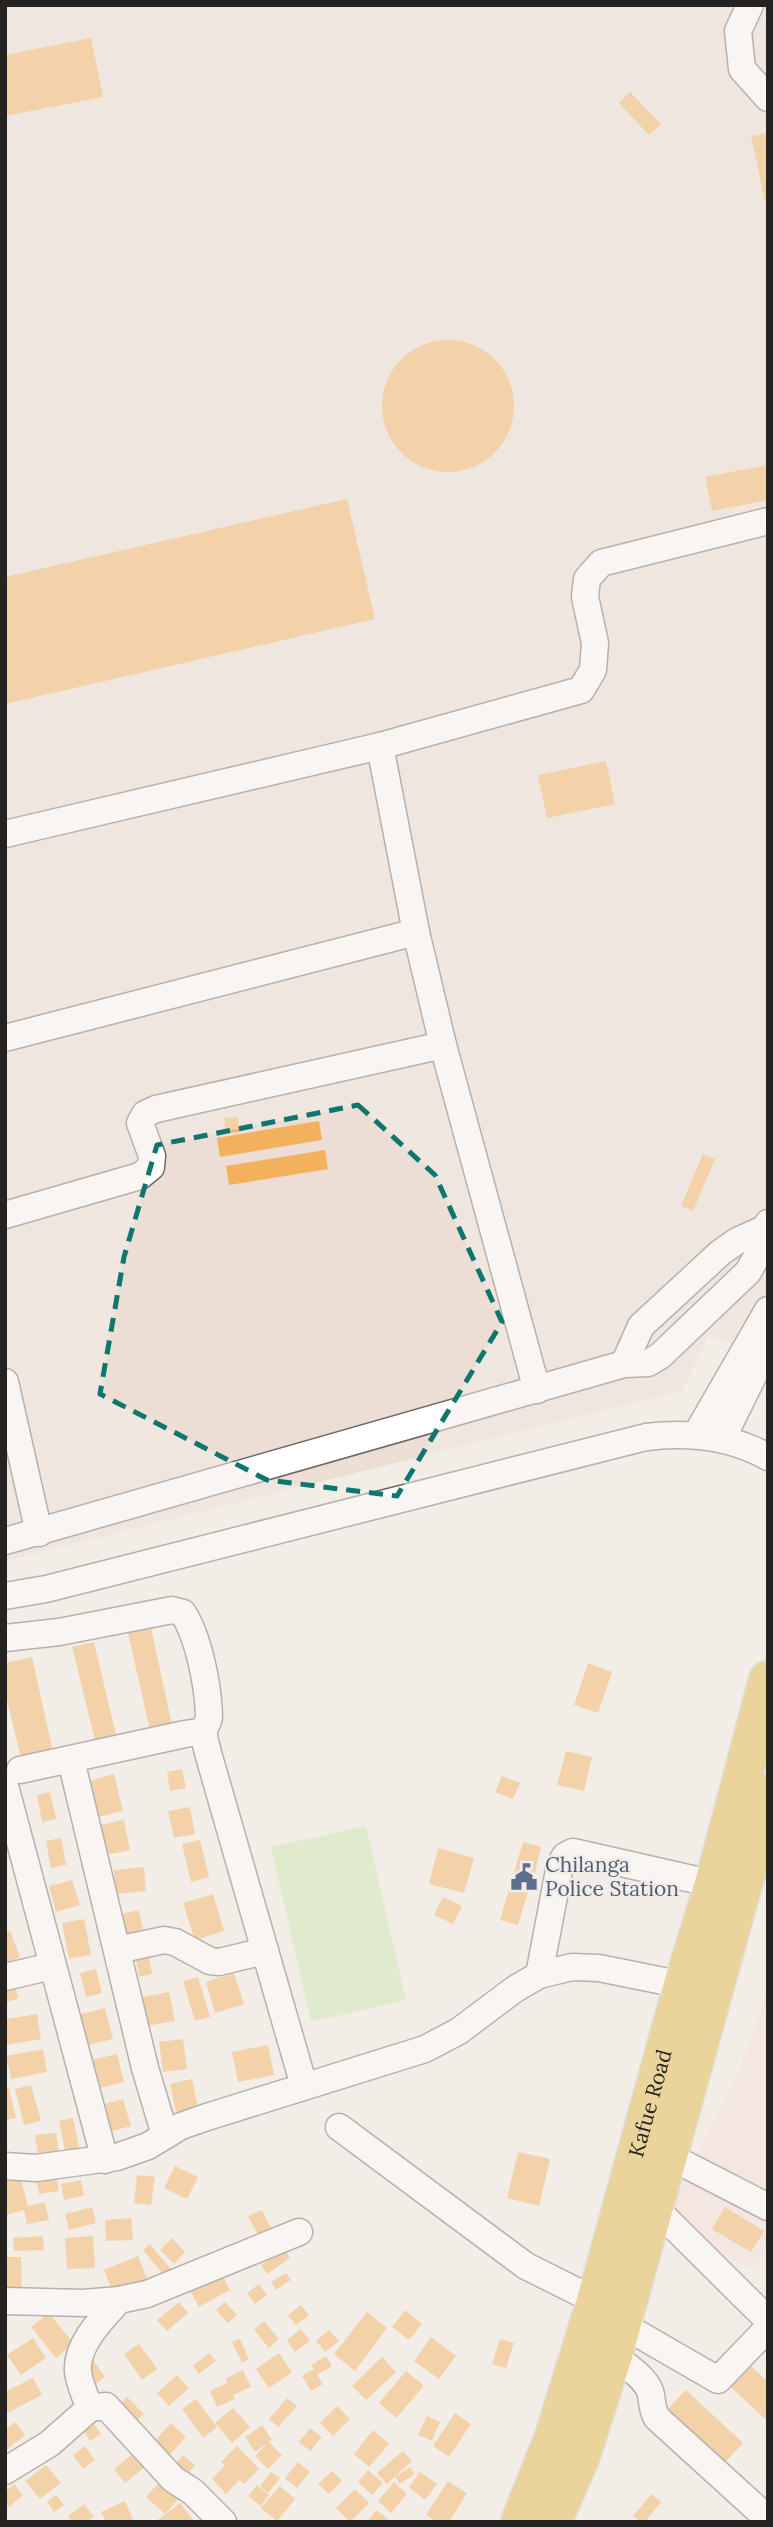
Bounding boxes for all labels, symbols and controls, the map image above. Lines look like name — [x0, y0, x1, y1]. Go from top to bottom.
place label: Chilanga Police Station — [545, 1851, 679, 1902]
public building icon: Chilanga Police Station — [509, 1862, 539, 1892]
street label: Kafue Road — [622, 2046, 678, 2160]

